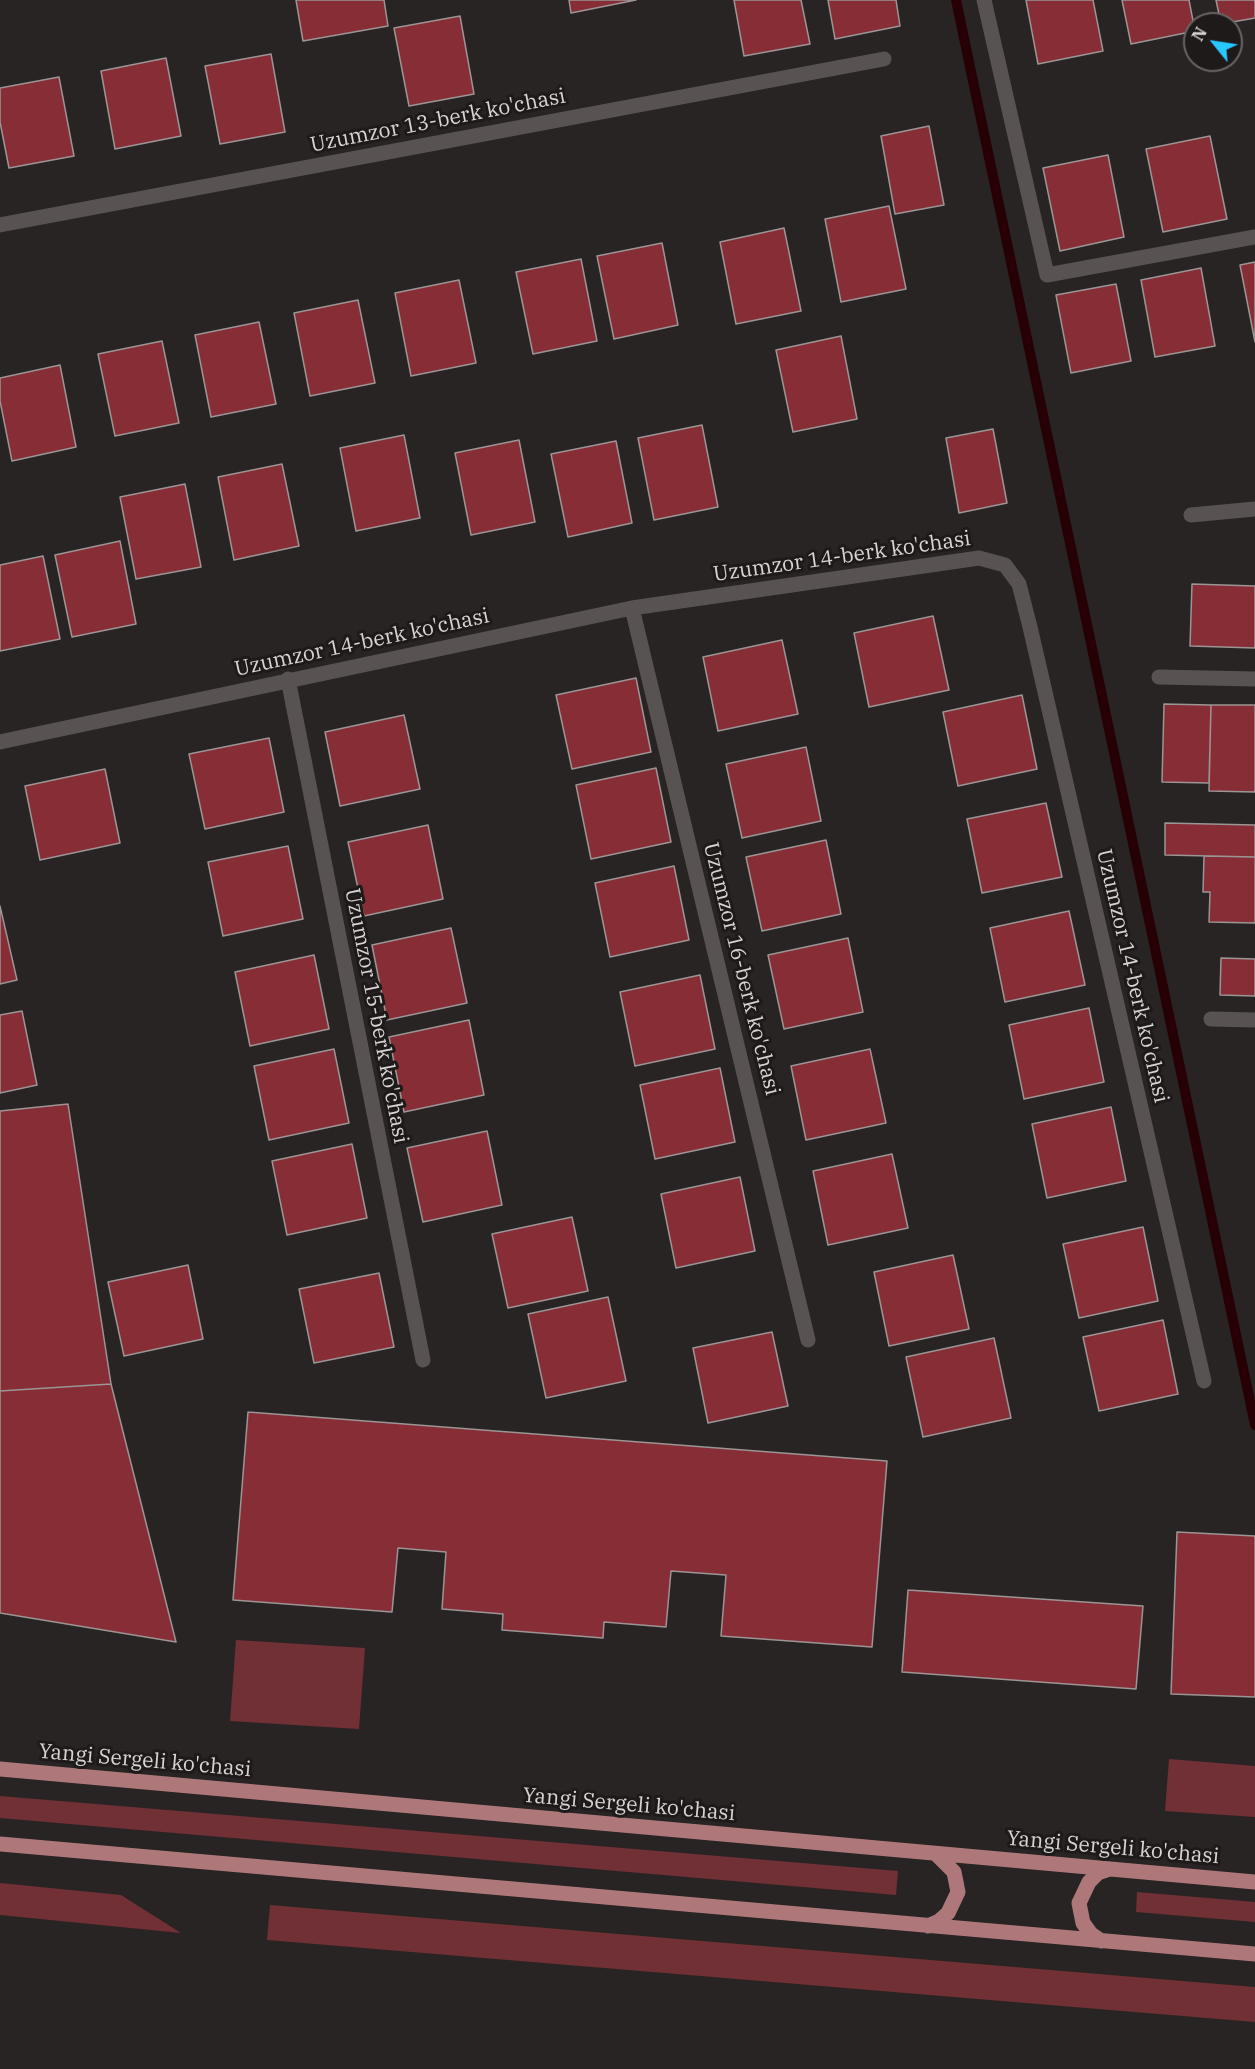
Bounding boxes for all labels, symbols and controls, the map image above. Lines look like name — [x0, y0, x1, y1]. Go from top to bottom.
north arrow — [1183, 12, 1243, 72]
text: N — [1187, 24, 1211, 44]
street label: Uzumzor 13-berk ko'chasi — [308, 84, 568, 158]
street label: Uzumzor 14-berk ko'chasi — [712, 526, 972, 588]
street label: Uzumzor 14-berk ko'chasi — [232, 604, 492, 682]
street label: Uzumzor 16-berk ko'chasi — [697, 840, 785, 1098]
street label: Uzumzor 14-berk ko'chasi — [1091, 847, 1173, 1105]
street label: Uzumzor 15-berk ko'chasi — [339, 886, 413, 1146]
street label: Yangi Sergeli ko'chasi — [38, 1739, 252, 1783]
street label: Yangi Sergeli ko'chasi — [522, 1783, 736, 1827]
street label: Yangi Sergeli ko'chasi — [1006, 1826, 1220, 1870]

